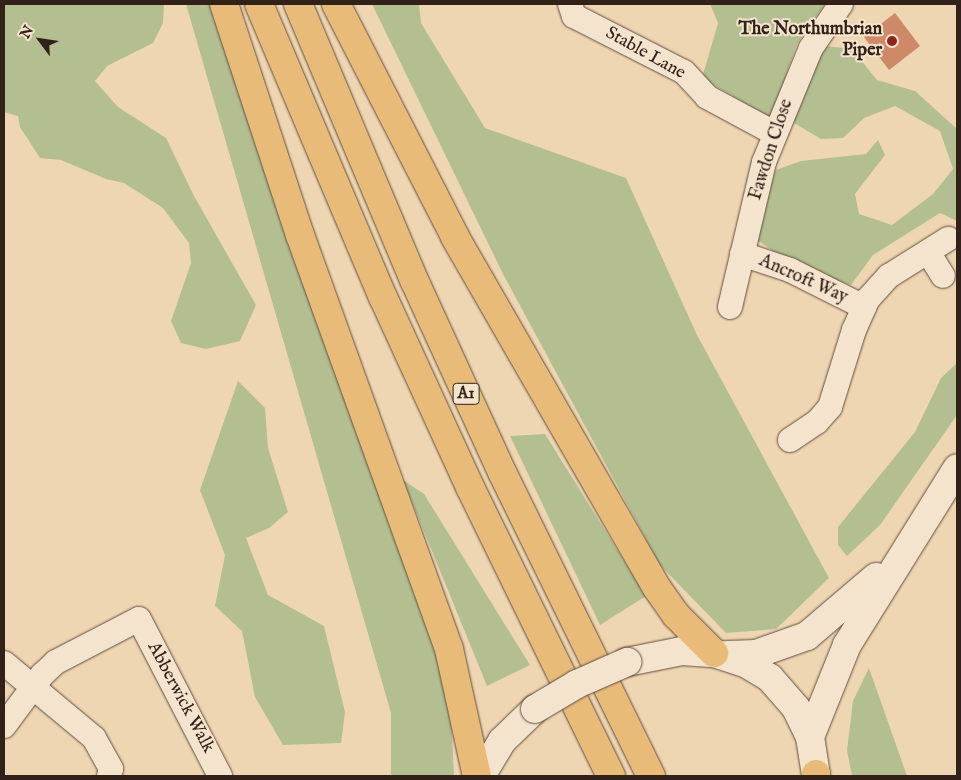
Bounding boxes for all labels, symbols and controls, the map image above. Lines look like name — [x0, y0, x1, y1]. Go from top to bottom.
north arrow — [15, 15, 65, 65]
place label: The Northumbrian Piper — [739, 20, 882, 62]
text: N — [16, 22, 38, 42]
street label: Stable Lane — [601, 23, 689, 85]
marker: The Northumbrian Piper — [886, 35, 898, 47]
street label: Fawdon Close — [745, 97, 799, 203]
street label: Ancroft Way — [755, 251, 851, 309]
road number: A1 — [452, 380, 480, 408]
street label: Abberwick Walk — [142, 639, 218, 757]

